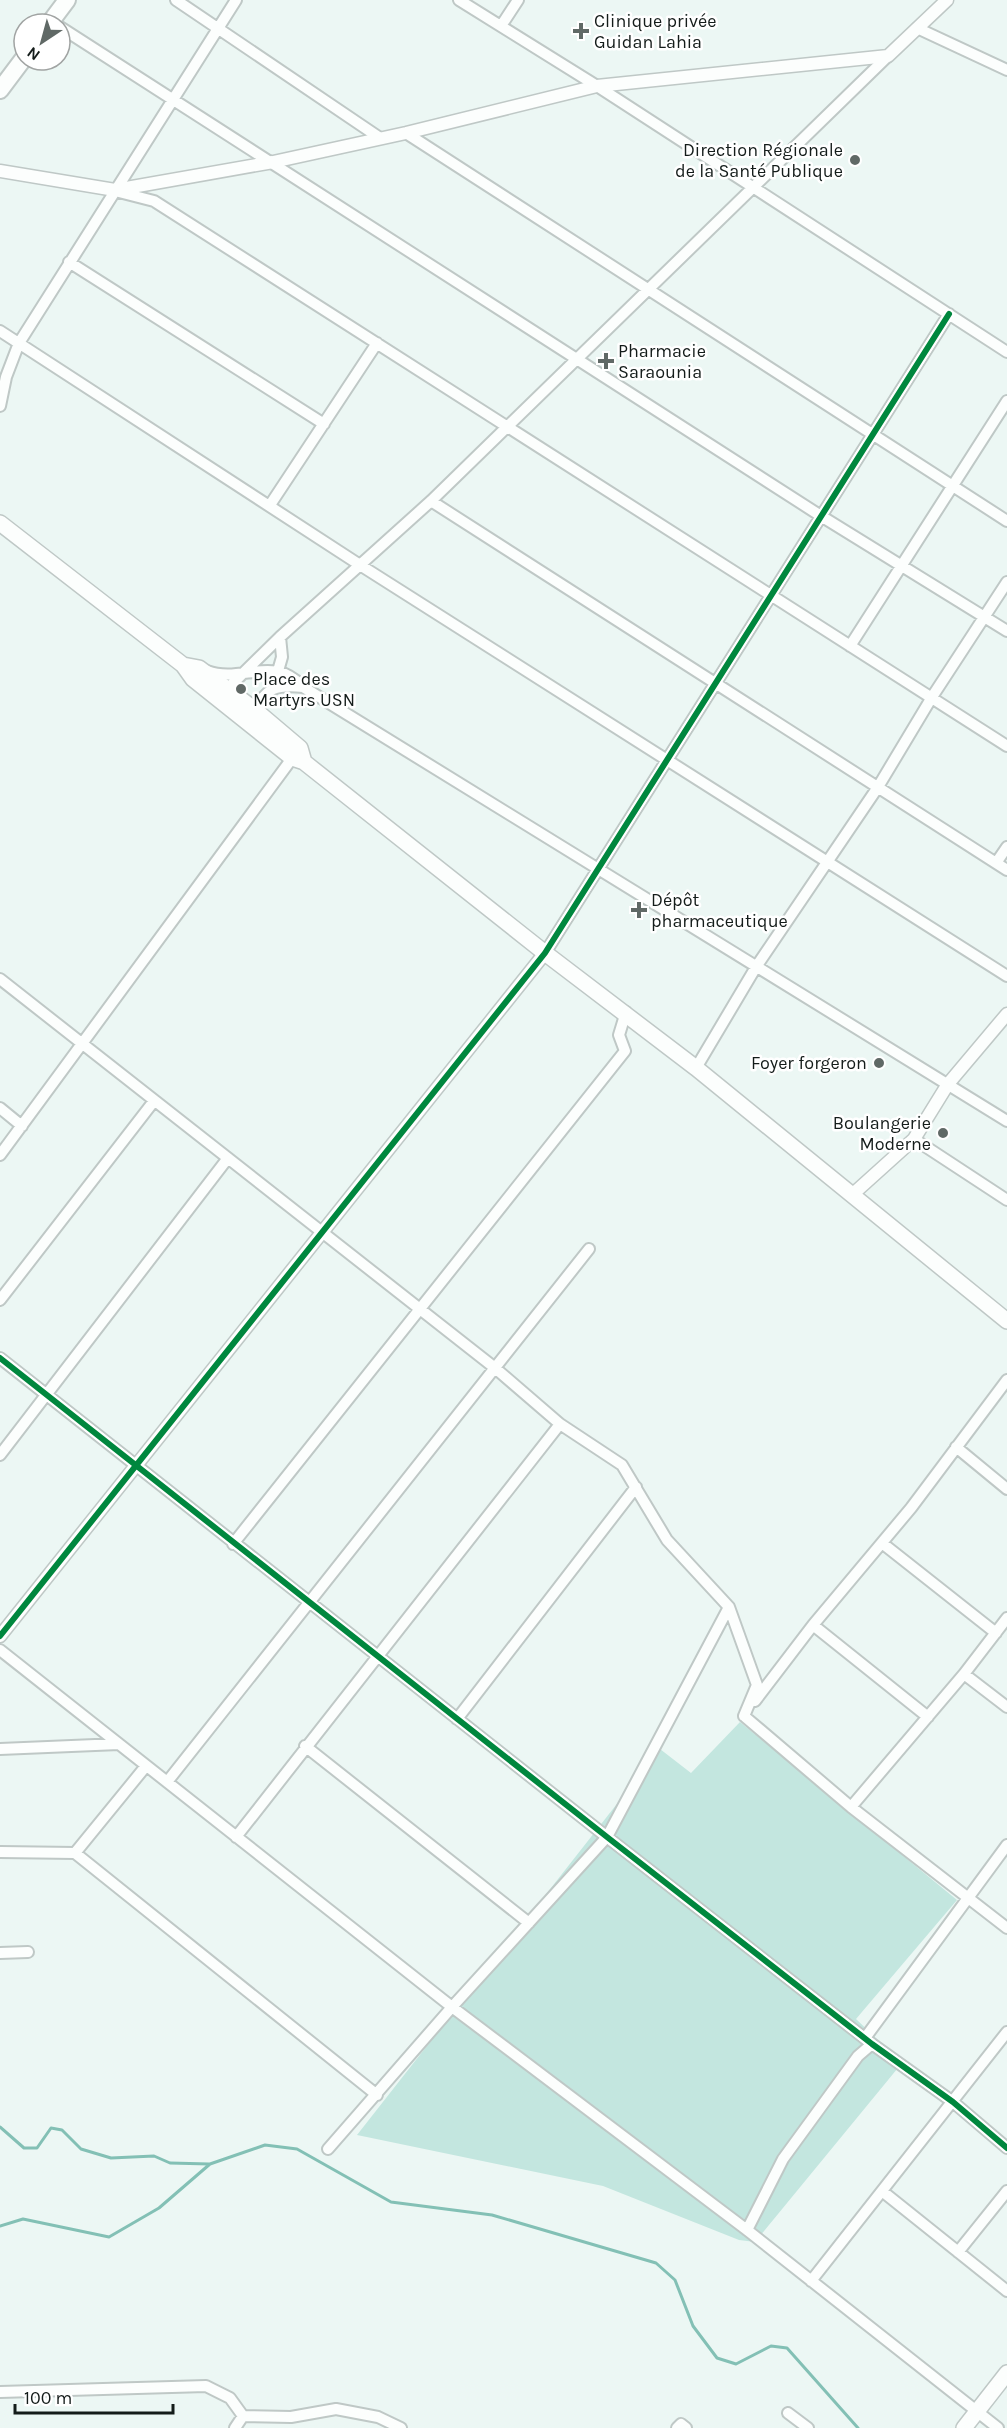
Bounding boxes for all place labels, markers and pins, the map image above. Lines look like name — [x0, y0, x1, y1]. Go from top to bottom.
place label: Clinique privée Guidan Lahia — [594, 10, 717, 53]
marker: Clinique privée Guidan Lahia — [572, 22, 590, 40]
place label: Direction Régionale de la Santé Publique — [675, 139, 843, 182]
marker: Direction Régionale de la Santé Publique — [848, 153, 862, 167]
place label: Pharmacie Saraounia — [618, 340, 706, 383]
marker: Pharmacie Saraounia — [599, 354, 613, 368]
place label: Place des Martyrs USN — [253, 668, 355, 711]
marker: Place des Martyrs USN — [234, 682, 248, 696]
place label: Dépôt pharmaceutique — [651, 889, 788, 932]
marker: Dépôt pharmaceutique — [632, 903, 646, 917]
place label: Foyer forgeron — [751, 1052, 867, 1074]
marker: Foyer forgeron — [872, 1056, 886, 1070]
place label: Boulangerie Moderne — [833, 1112, 931, 1155]
marker: Boulangerie Moderne — [936, 1126, 950, 1140]

